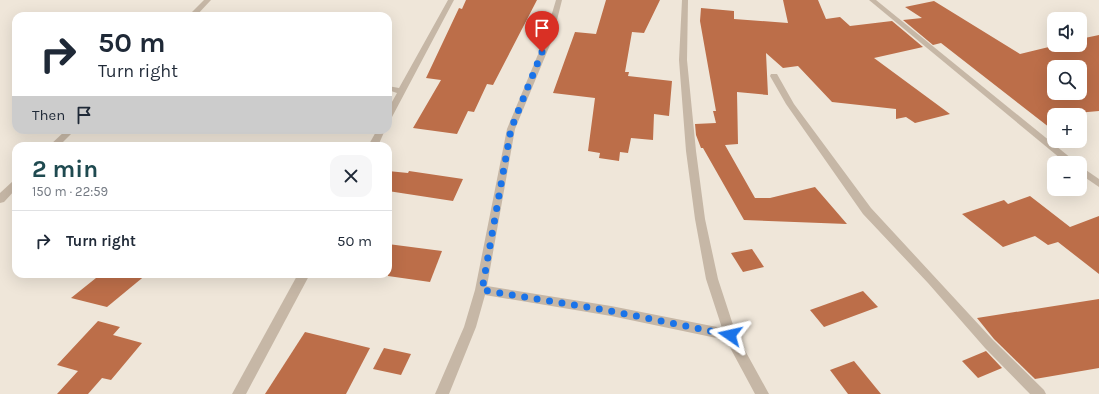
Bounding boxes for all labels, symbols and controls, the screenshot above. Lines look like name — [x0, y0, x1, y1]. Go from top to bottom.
pin — [525, 11, 559, 52]
map controls — [1047, 12, 1087, 196]
button: sound — [1047, 12, 1087, 52]
icon: arrive — [531, 17, 553, 39]
text: 50 m — [98, 26, 166, 59]
icon: right — [32, 28, 84, 80]
text: Turn right — [98, 60, 178, 82]
button: search — [1047, 60, 1087, 100]
icon: arrive — [73, 104, 95, 126]
text: Then — [32, 106, 65, 124]
button: + — [1047, 108, 1087, 148]
text: 2 min — [32, 155, 98, 183]
button: close — [330, 155, 372, 197]
button: − — [1047, 156, 1087, 196]
text: 150 m · 22:59 — [32, 184, 108, 199]
icon: right — [32, 230, 54, 252]
text: Turn right — [66, 232, 136, 250]
text: 50 m — [337, 232, 372, 250]
position arrow — [709, 314, 751, 356]

